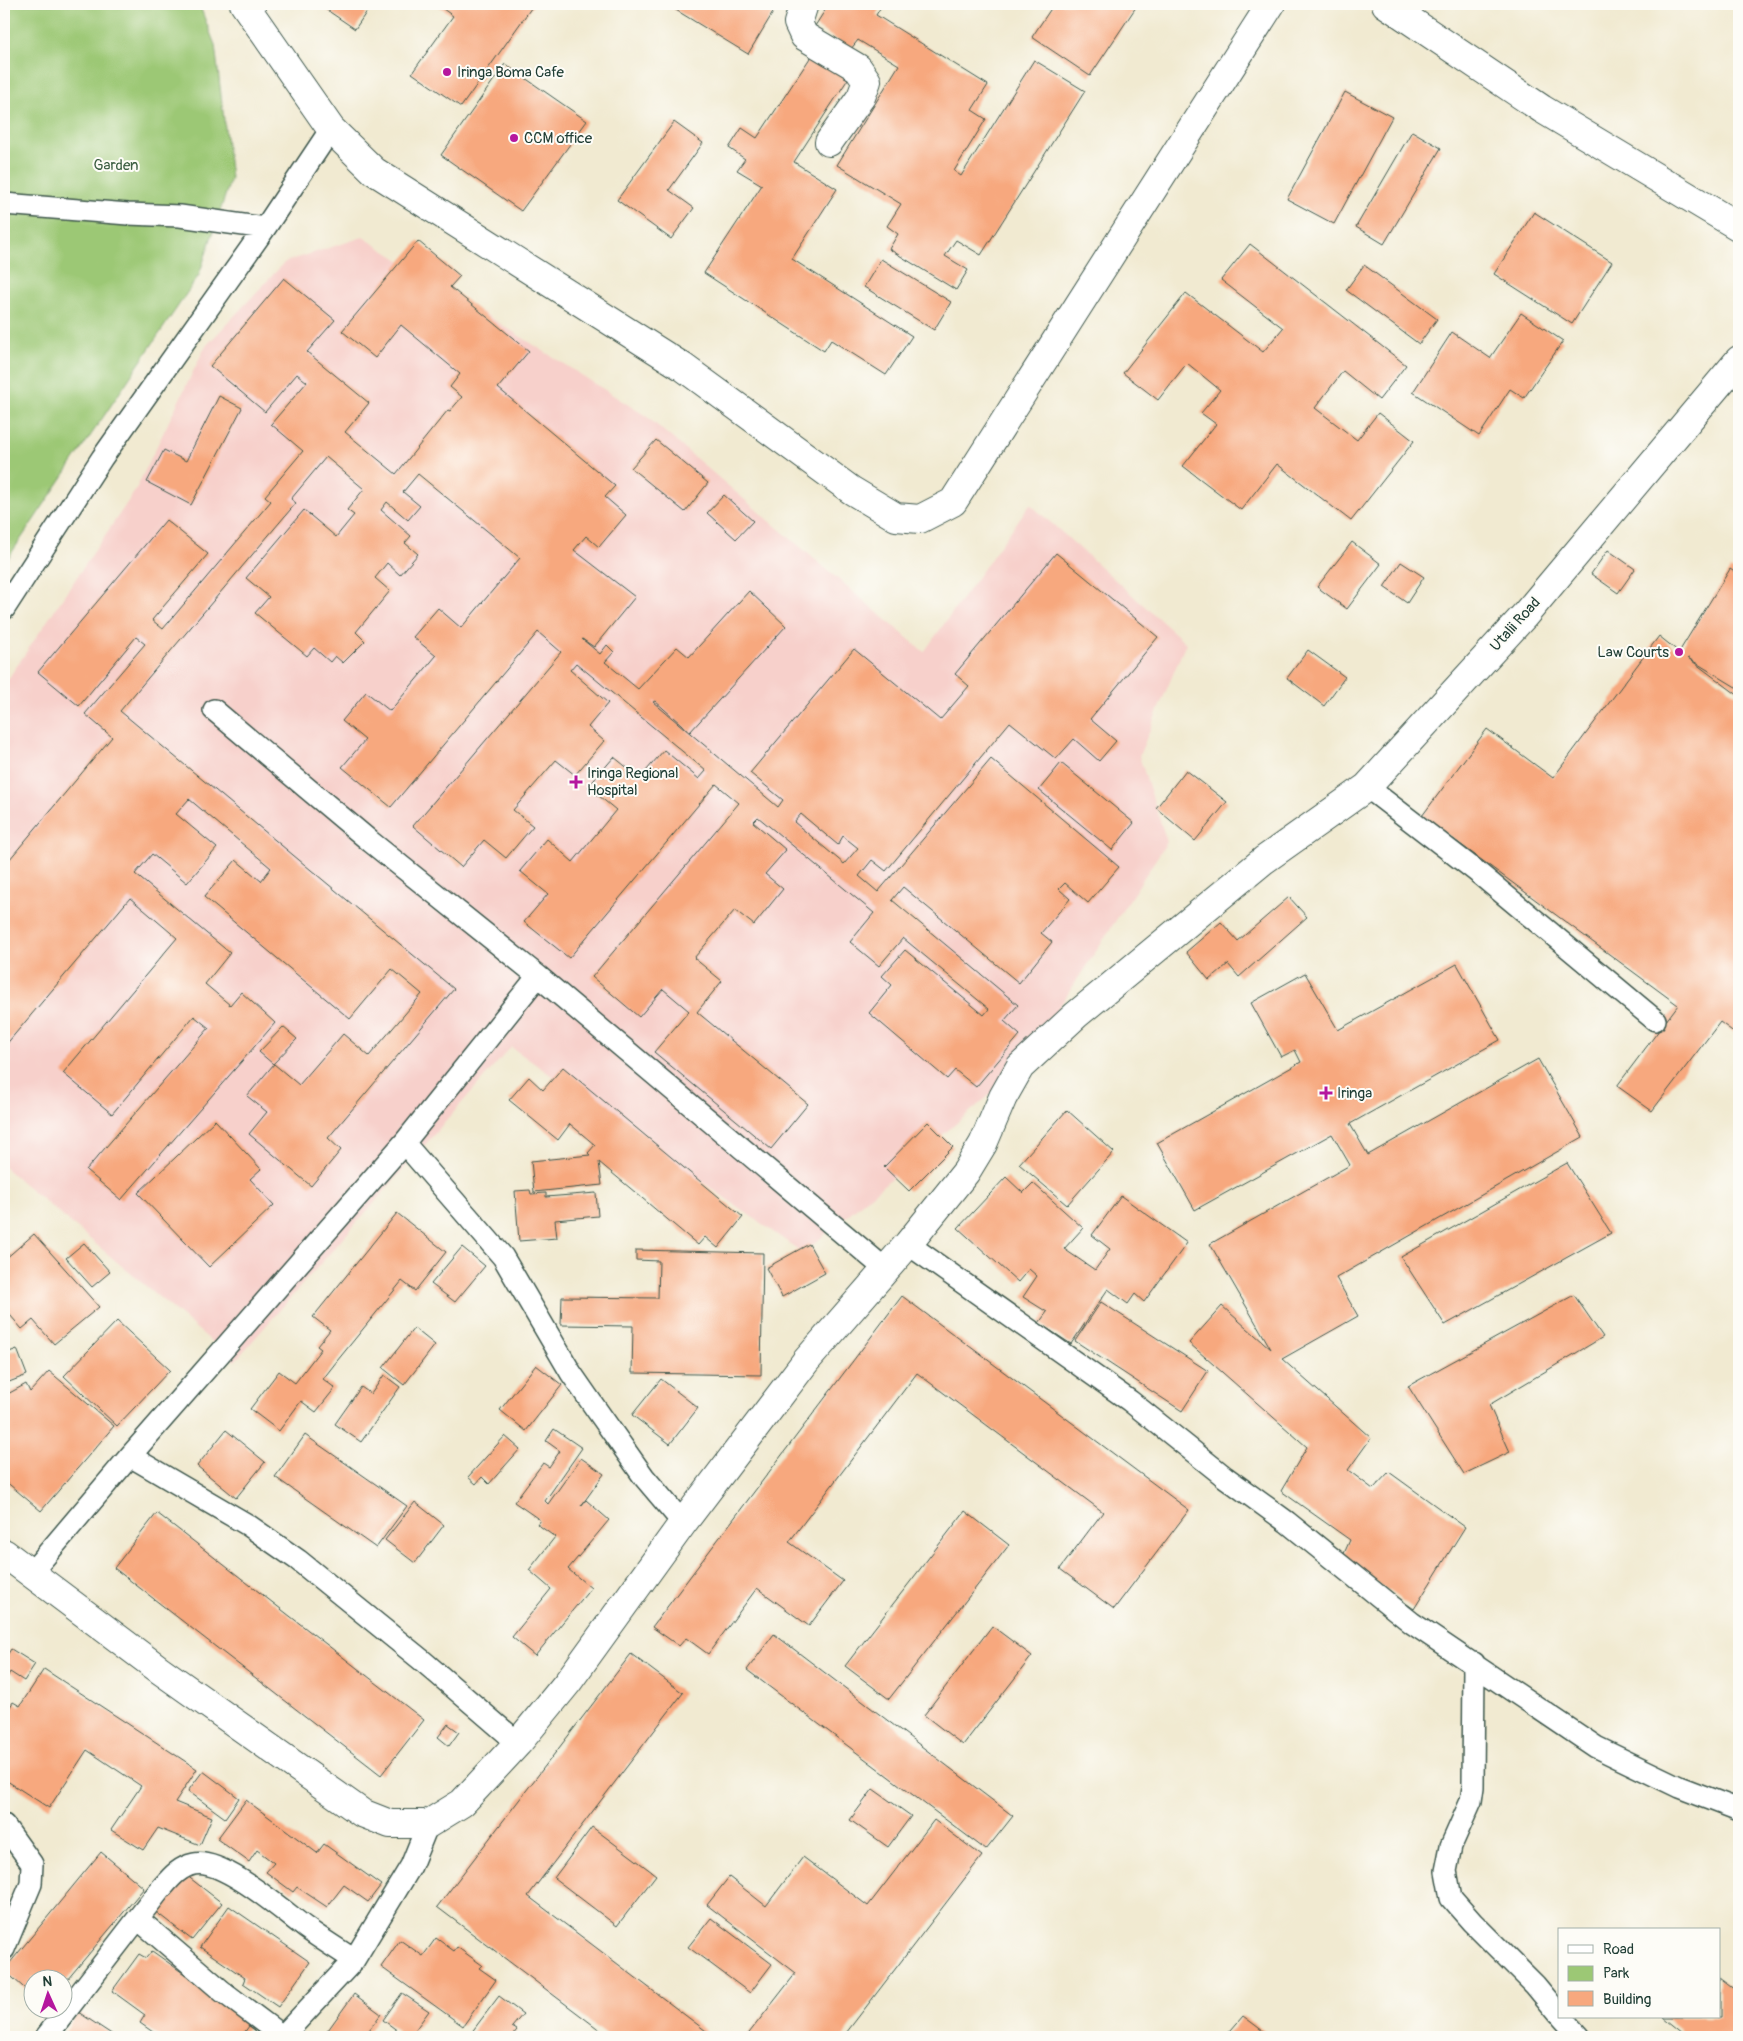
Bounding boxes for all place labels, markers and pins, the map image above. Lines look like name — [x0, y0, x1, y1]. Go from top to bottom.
place label: Iringa Boma Cafe — [457, 63, 564, 82]
marker: Iringa Boma Cafe — [441, 66, 453, 78]
place label: CCM office — [524, 129, 593, 148]
marker: CCM office — [508, 132, 520, 144]
place label: Law Courts — [1597, 643, 1669, 662]
marker: Law Courts — [1673, 646, 1685, 658]
place label: Iringa Regional Hospital — [587, 764, 679, 800]
marker: Iringa Regional Hospital — [569, 775, 583, 789]
place label: Iringa — [1337, 1084, 1372, 1103]
marker: Iringa — [1319, 1086, 1333, 1100]

